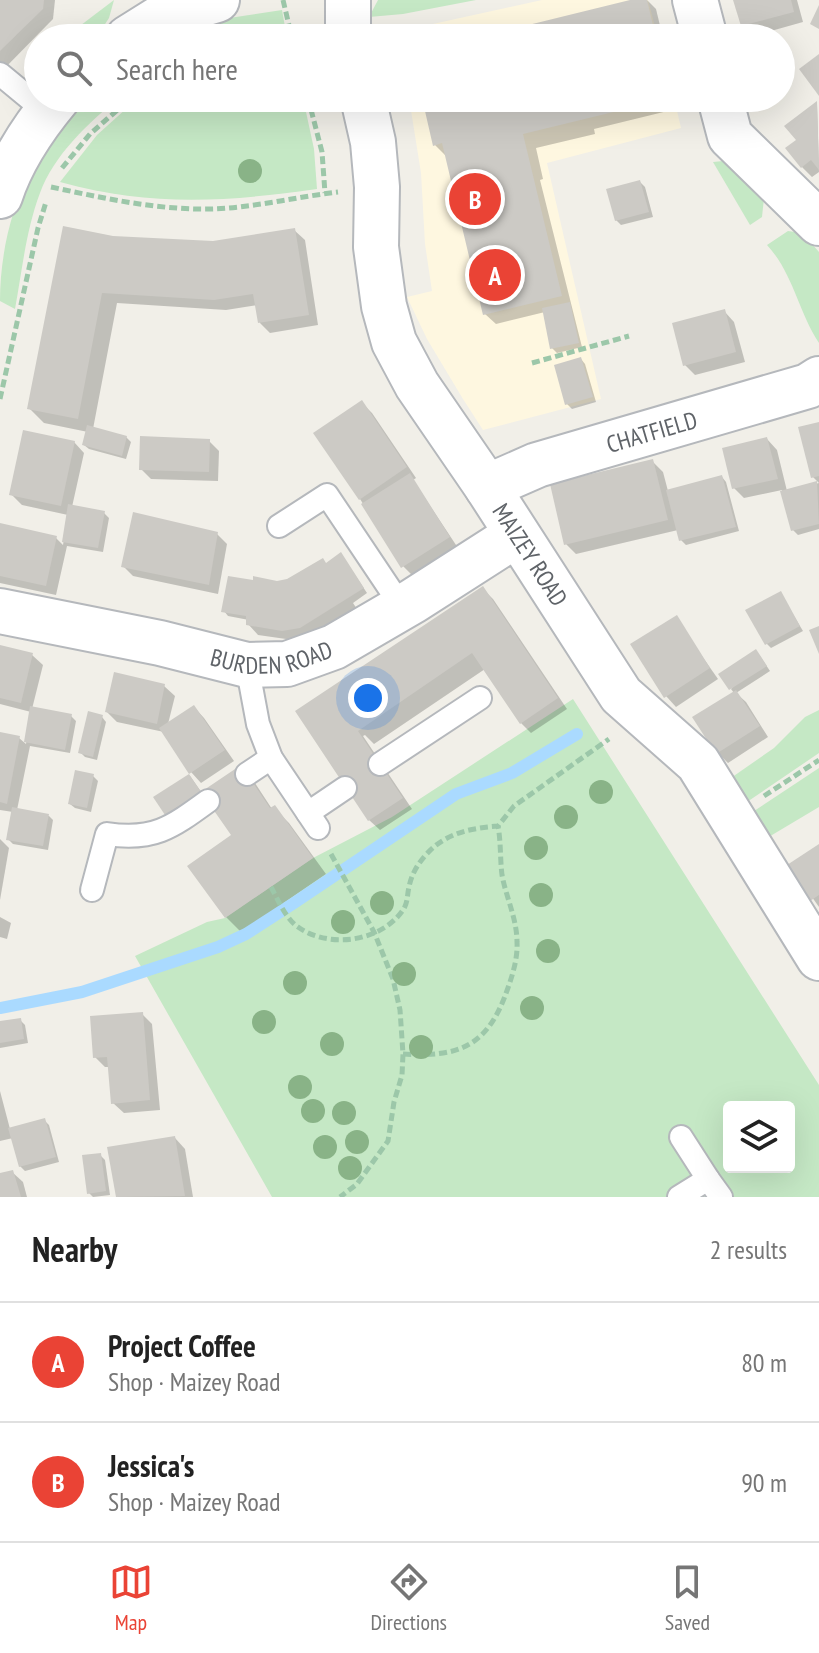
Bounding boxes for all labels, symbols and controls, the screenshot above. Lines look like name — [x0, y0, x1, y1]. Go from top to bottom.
search box — [24, 24, 795, 112]
icon: search — [52, 46, 96, 90]
text: Search here — [116, 49, 238, 88]
pin: B — [449, 169, 501, 229]
pin: A — [469, 245, 521, 305]
street label: CHATFIELD — [603, 404, 701, 459]
street label: MAIZEY ROAD — [486, 497, 575, 612]
street label: BURDEN ROAD — [208, 633, 336, 681]
your location — [348, 678, 388, 718]
map controls — [723, 1101, 795, 1173]
button: layers — [723, 1101, 795, 1173]
text: Nearby — [32, 1227, 117, 1271]
text: 2 results — [710, 1233, 787, 1266]
text: Project Coffee — [108, 1326, 256, 1365]
text: A — [51, 1346, 65, 1379]
text: 80 m — [741, 1346, 787, 1379]
text: Shop · Maizey Road — [108, 1365, 281, 1398]
text: Jessica's — [108, 1446, 194, 1485]
text: B — [52, 1466, 64, 1499]
text: 90 m — [741, 1466, 787, 1499]
text: Shop · Maizey Road — [108, 1485, 281, 1518]
tab: Map — [109, 1560, 153, 1636]
tab: Directions — [371, 1560, 447, 1636]
tab: Saved — [665, 1560, 710, 1636]

